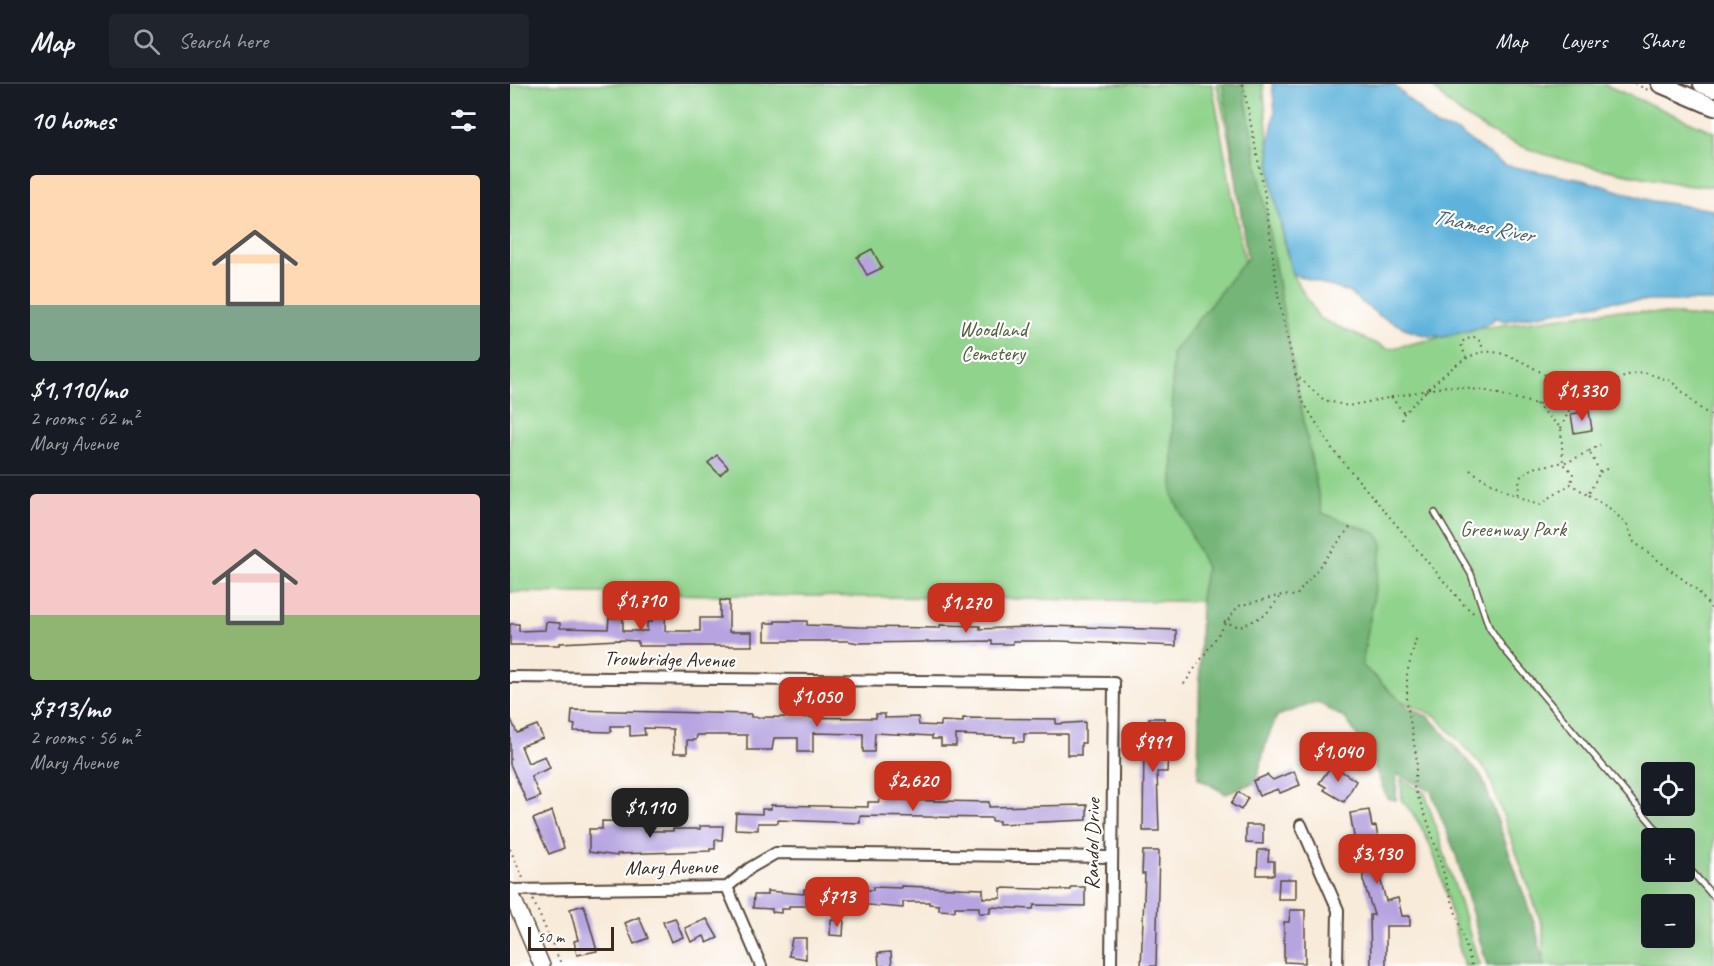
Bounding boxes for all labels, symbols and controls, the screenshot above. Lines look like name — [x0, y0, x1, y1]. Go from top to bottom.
search box — [109, 14, 529, 68]
text: Map — [30, 24, 73, 59]
icon: search — [130, 25, 163, 58]
text: Search here — [178, 27, 268, 55]
text: Map — [1495, 28, 1528, 54]
text: Layers — [1561, 28, 1607, 54]
text: Share — [1640, 28, 1684, 54]
text: 10 homes — [30, 104, 115, 137]
icon: filters — [447, 104, 480, 137]
water label: Thames River — [1430, 203, 1539, 250]
icon: home — [201, 214, 309, 322]
park label: Woodland Cemetery — [959, 316, 1031, 366]
pin: $1,330 — [1533, 371, 1631, 422]
text: $1,110/mo — [30, 373, 127, 406]
text: $1,330 — [1558, 378, 1606, 403]
text: 2 rooms · 62 m² — [30, 406, 138, 431]
text: Mary Avenue — [30, 431, 118, 456]
park label: Greenway Park — [1460, 516, 1567, 542]
icon: home — [201, 533, 309, 641]
pin: $1,710 — [592, 581, 690, 632]
pin: $1,270 — [917, 583, 1015, 634]
text: $1,710 — [617, 588, 665, 613]
text: $1,270 — [942, 590, 990, 615]
street label: Trowbridge Avenue — [604, 645, 736, 673]
pin: $1,050 — [768, 677, 866, 728]
text: $1,050 — [793, 684, 841, 709]
text: $713/mo — [30, 692, 110, 725]
pin: $991 — [1117, 722, 1189, 773]
text: 2 rooms · 56 m² — [30, 725, 138, 750]
text: $991 — [1135, 729, 1171, 754]
pin: $1,040 — [1289, 732, 1387, 783]
text: $1,040 — [1314, 739, 1362, 764]
text: Mary Avenue — [30, 750, 118, 775]
pin: $2,620 — [864, 761, 962, 812]
map controls — [1641, 762, 1695, 948]
button: locate — [1641, 762, 1695, 816]
text: $2,620 — [888, 768, 938, 793]
pin: $1,110 — [601, 788, 699, 839]
text: $1,110 — [626, 795, 674, 820]
street label: Randol Drive — [1078, 796, 1106, 890]
button: + — [1641, 828, 1695, 882]
pin: $3,130 — [1328, 834, 1426, 885]
text: $3,130 — [1353, 841, 1401, 866]
street label: Mary Avenue — [625, 853, 720, 881]
pin: $713 — [801, 877, 873, 928]
text: $713 — [819, 884, 855, 909]
button: − — [1641, 894, 1695, 948]
scale bar — [528, 924, 614, 952]
text: 50 m — [537, 927, 564, 947]

